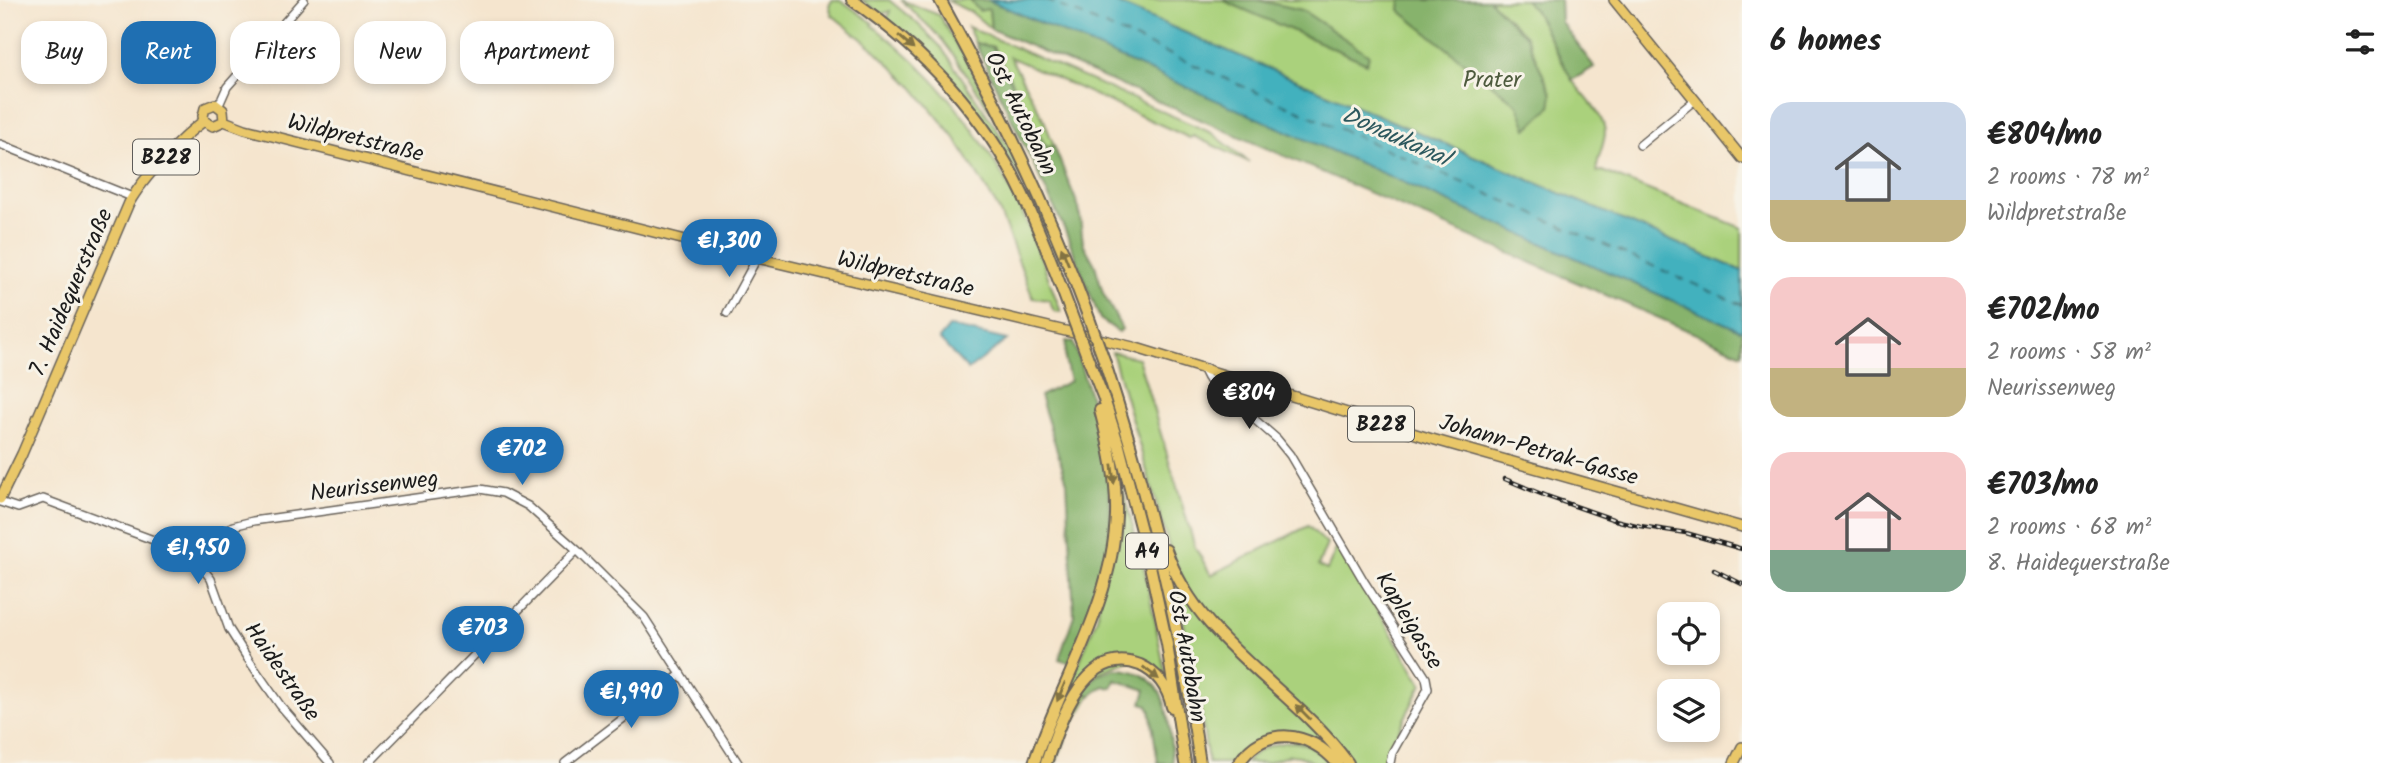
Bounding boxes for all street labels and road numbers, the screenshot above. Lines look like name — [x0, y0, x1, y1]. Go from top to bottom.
street label: Ost Autobahn — [975, 46, 1066, 182]
street label: Wildpretstraße — [284, 105, 427, 173]
road number: B228 — [133, 140, 199, 174]
street label: 7. Haidequerstraße — [20, 203, 123, 382]
street label: Wildpretstraße — [834, 242, 977, 308]
street label: Johann-Petrak-Gasse — [1435, 405, 1642, 497]
road number: B228 — [1348, 406, 1414, 442]
street label: Neurissenweg — [308, 461, 440, 513]
road number: A4 — [1126, 534, 1168, 568]
street label: Kapleigasse — [1365, 565, 1452, 677]
street label: Ost Autobahn — [1157, 587, 1215, 725]
street label: Haidestraße — [234, 615, 329, 729]

